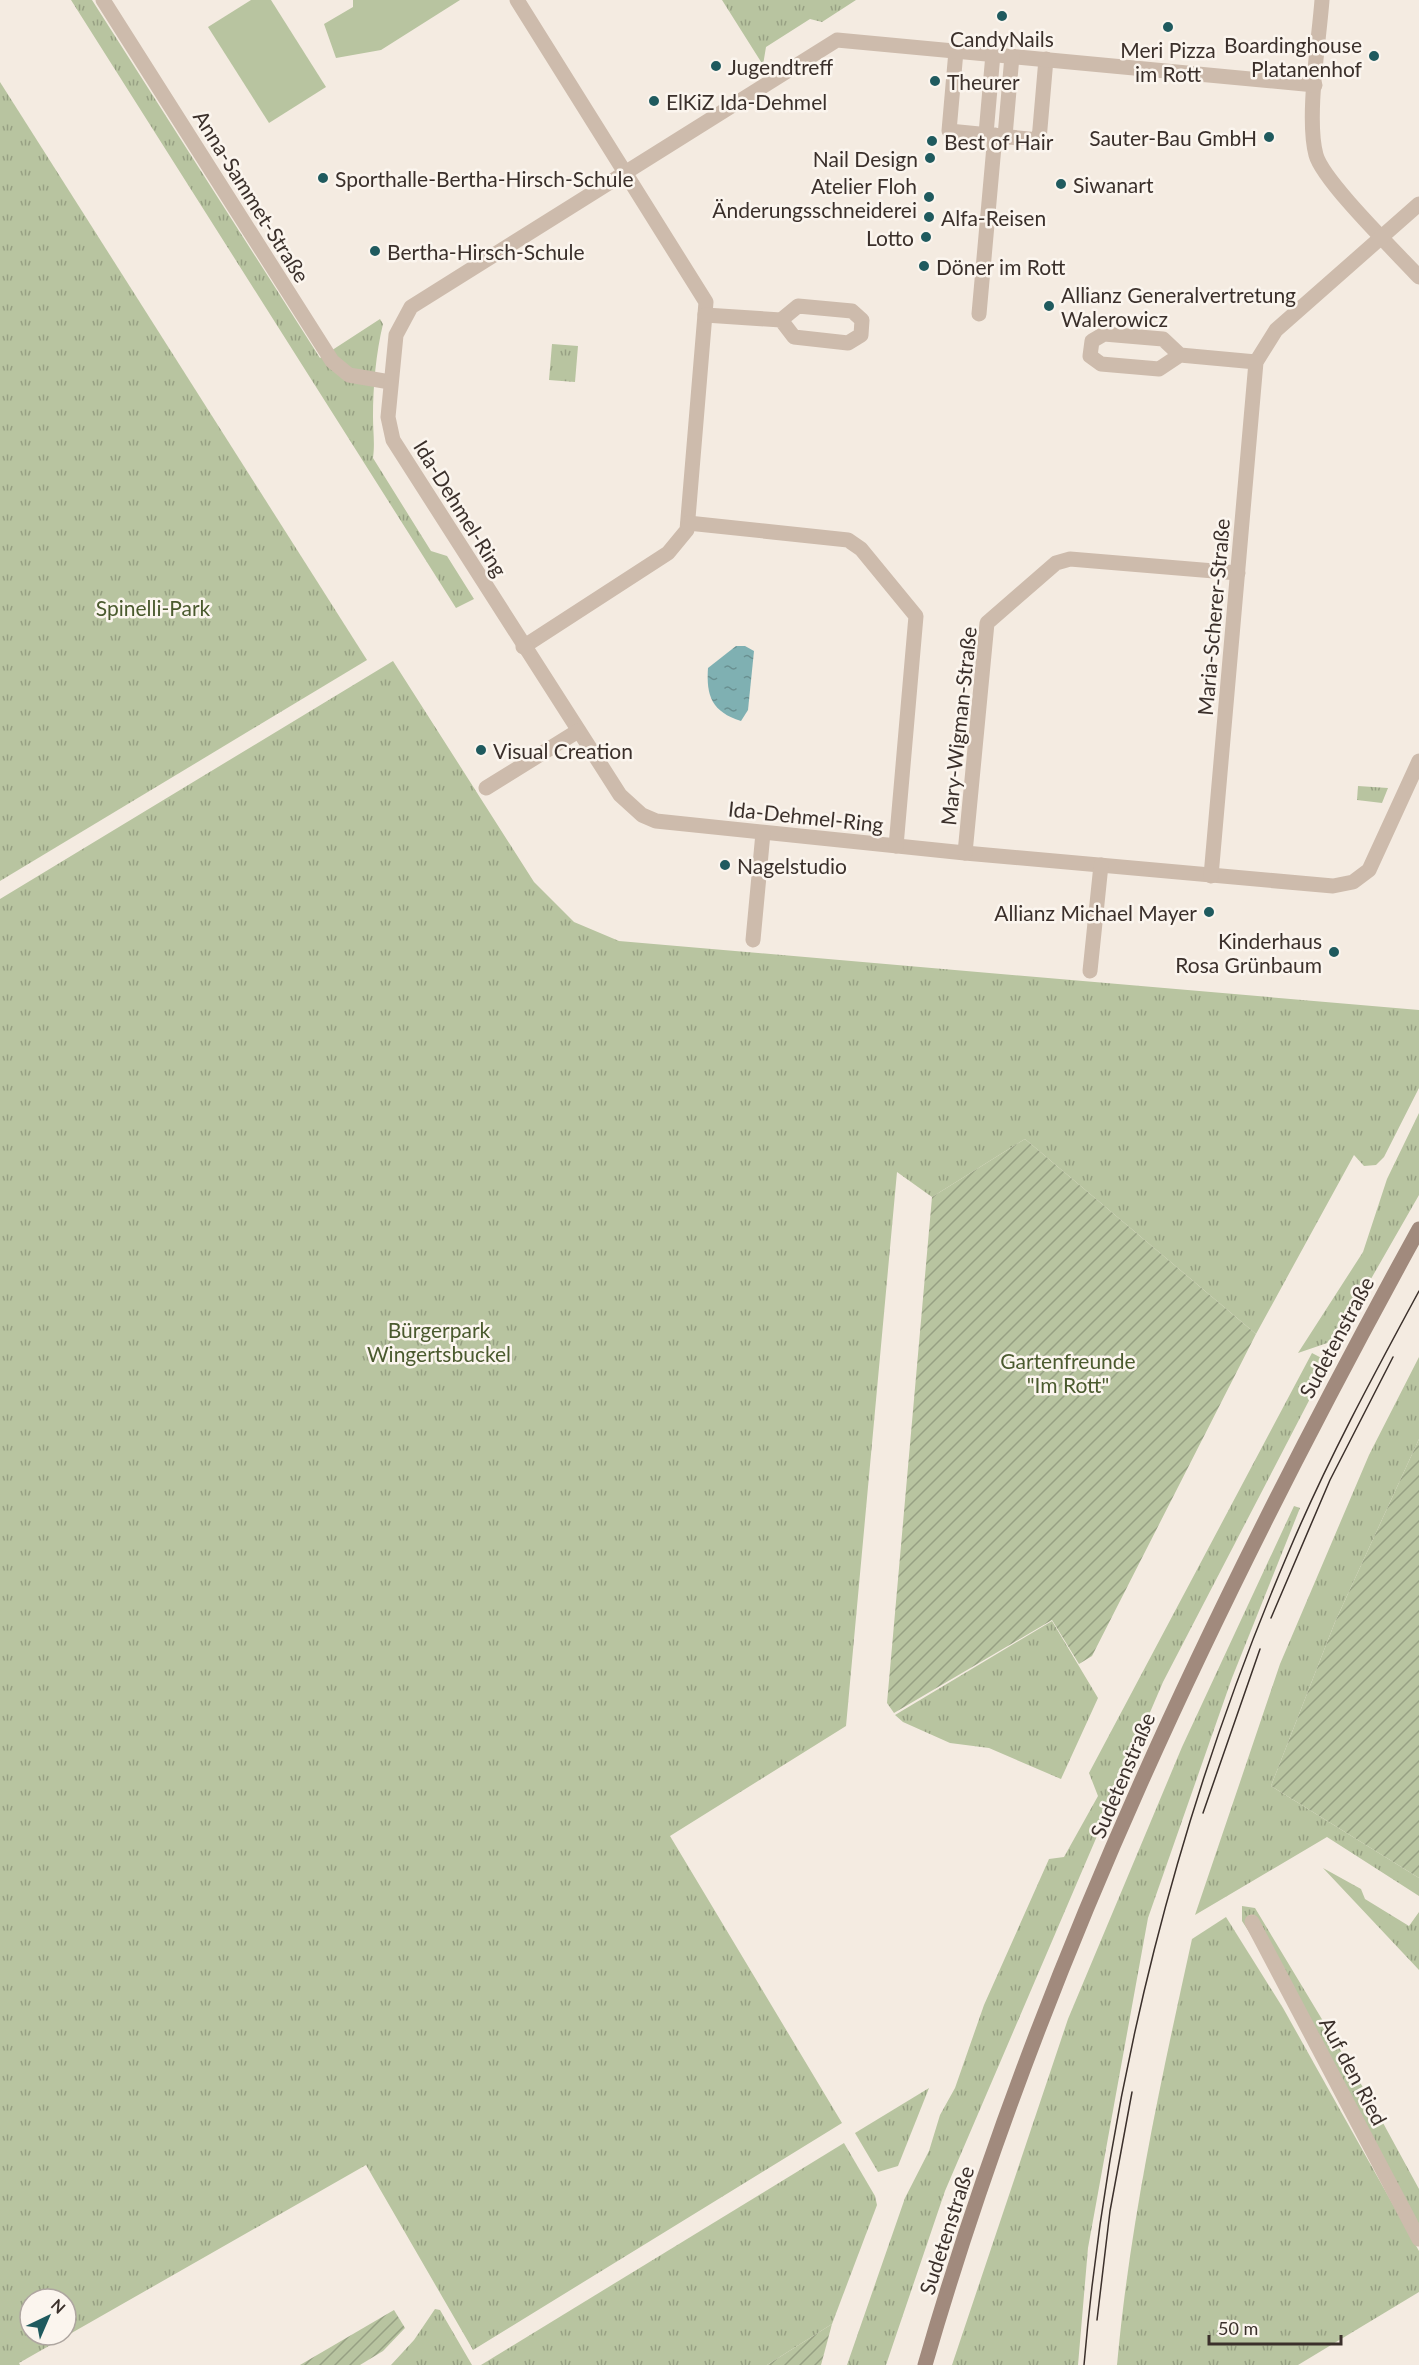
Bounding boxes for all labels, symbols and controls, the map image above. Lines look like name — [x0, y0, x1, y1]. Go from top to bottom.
marker: CandyNails — [995, 9, 1009, 23]
marker: Meri Pizza im Rott — [1161, 20, 1175, 34]
place label: CandyNails — [950, 26, 1054, 51]
place label: Boardinghouse Platanenhof — [1224, 32, 1363, 81]
place label: Meri Pizza im Rott — [1120, 37, 1216, 86]
marker: Boardinghouse Platanenhof — [1367, 49, 1381, 63]
place label: Jugendtreff — [728, 54, 833, 79]
marker: Jugendtreff — [709, 59, 723, 73]
place label: Theurer — [947, 69, 1020, 94]
marker: Theurer — [928, 74, 942, 88]
place label: ElKiZ Ida-Dehmel — [666, 89, 827, 114]
marker: ElKiZ Ida-Dehmel — [647, 94, 661, 108]
street label: Anna-Sammet-Straße — [189, 105, 315, 287]
place label: Sauter-Bau GmbH — [1089, 125, 1257, 150]
place label: Best of Hair — [944, 129, 1054, 154]
marker: Sauter-Bau GmbH — [1262, 130, 1276, 144]
marker: Best of Hair — [925, 134, 939, 148]
place label: Nail Design — [813, 146, 918, 171]
marker: Nail Design — [923, 151, 937, 165]
place label: Sporthalle-Bertha-Hirsch-Schule — [335, 166, 634, 191]
marker: Sporthalle-Bertha-Hirsch-Schule — [316, 171, 330, 185]
place label: Siwanart — [1073, 172, 1154, 197]
place label: Atelier Floh Änderungsschneiderei — [712, 173, 917, 222]
marker: Siwanart — [1054, 177, 1068, 191]
marker: Atelier Floh Änderungsschneiderei — [922, 190, 936, 204]
place label: Alfa-Reisen — [941, 205, 1046, 230]
marker: Alfa-Reisen — [922, 210, 936, 224]
place label: Lotto — [866, 225, 914, 250]
marker: Lotto — [919, 230, 933, 244]
place label: Bertha-Hirsch-Schule — [387, 239, 585, 264]
marker: Bertha-Hirsch-Schule — [368, 244, 382, 258]
place label: Döner im Rott — [936, 254, 1066, 279]
marker: Döner im Rott — [917, 259, 931, 273]
place label: Allianz Generalvertretung Walerowicz — [1061, 282, 1296, 331]
marker: Allianz Generalvertretung Walerowicz — [1042, 299, 1056, 313]
street label: Ida-Dehmel-Ring — [409, 435, 513, 581]
street label: Maria-Scherer-Straße — [1192, 517, 1234, 717]
park label: Spinelli-Park — [96, 595, 211, 620]
street label: Mary-Wigman-Straße — [935, 625, 981, 827]
place label: Visual Creation — [493, 738, 633, 763]
marker: Visual Creation — [474, 743, 488, 757]
street label: Ida-Dehmel-Ring — [727, 795, 885, 837]
place label: Nagelstudio — [737, 853, 847, 878]
marker: Nagelstudio — [718, 858, 732, 872]
place label: Allianz Michael Mayer — [994, 900, 1197, 925]
marker: Allianz Michael Mayer — [1202, 905, 1216, 919]
place label: Kinderhaus Rosa Grünbaum — [1175, 928, 1322, 977]
marker: Kinderhaus Rosa Grünbaum — [1327, 945, 1341, 959]
street label: Sudetenstraße — [1294, 1272, 1378, 1402]
park label: Bürgerpark Wingertsbuckel — [367, 1317, 511, 1366]
park label: Gartenfreunde "Im Rott" — [1000, 1348, 1136, 1397]
street label: Sudetenstraße — [1084, 1709, 1160, 1841]
street label: Auf den Ried — [1315, 2013, 1393, 2129]
street label: Sudetenstraße — [913, 2163, 979, 2297]
north arrow — [18, 2287, 78, 2347]
text: N — [48, 2295, 70, 2317]
scale bar — [1209, 2308, 1341, 2346]
text: 50 m — [1218, 2317, 1258, 2339]

